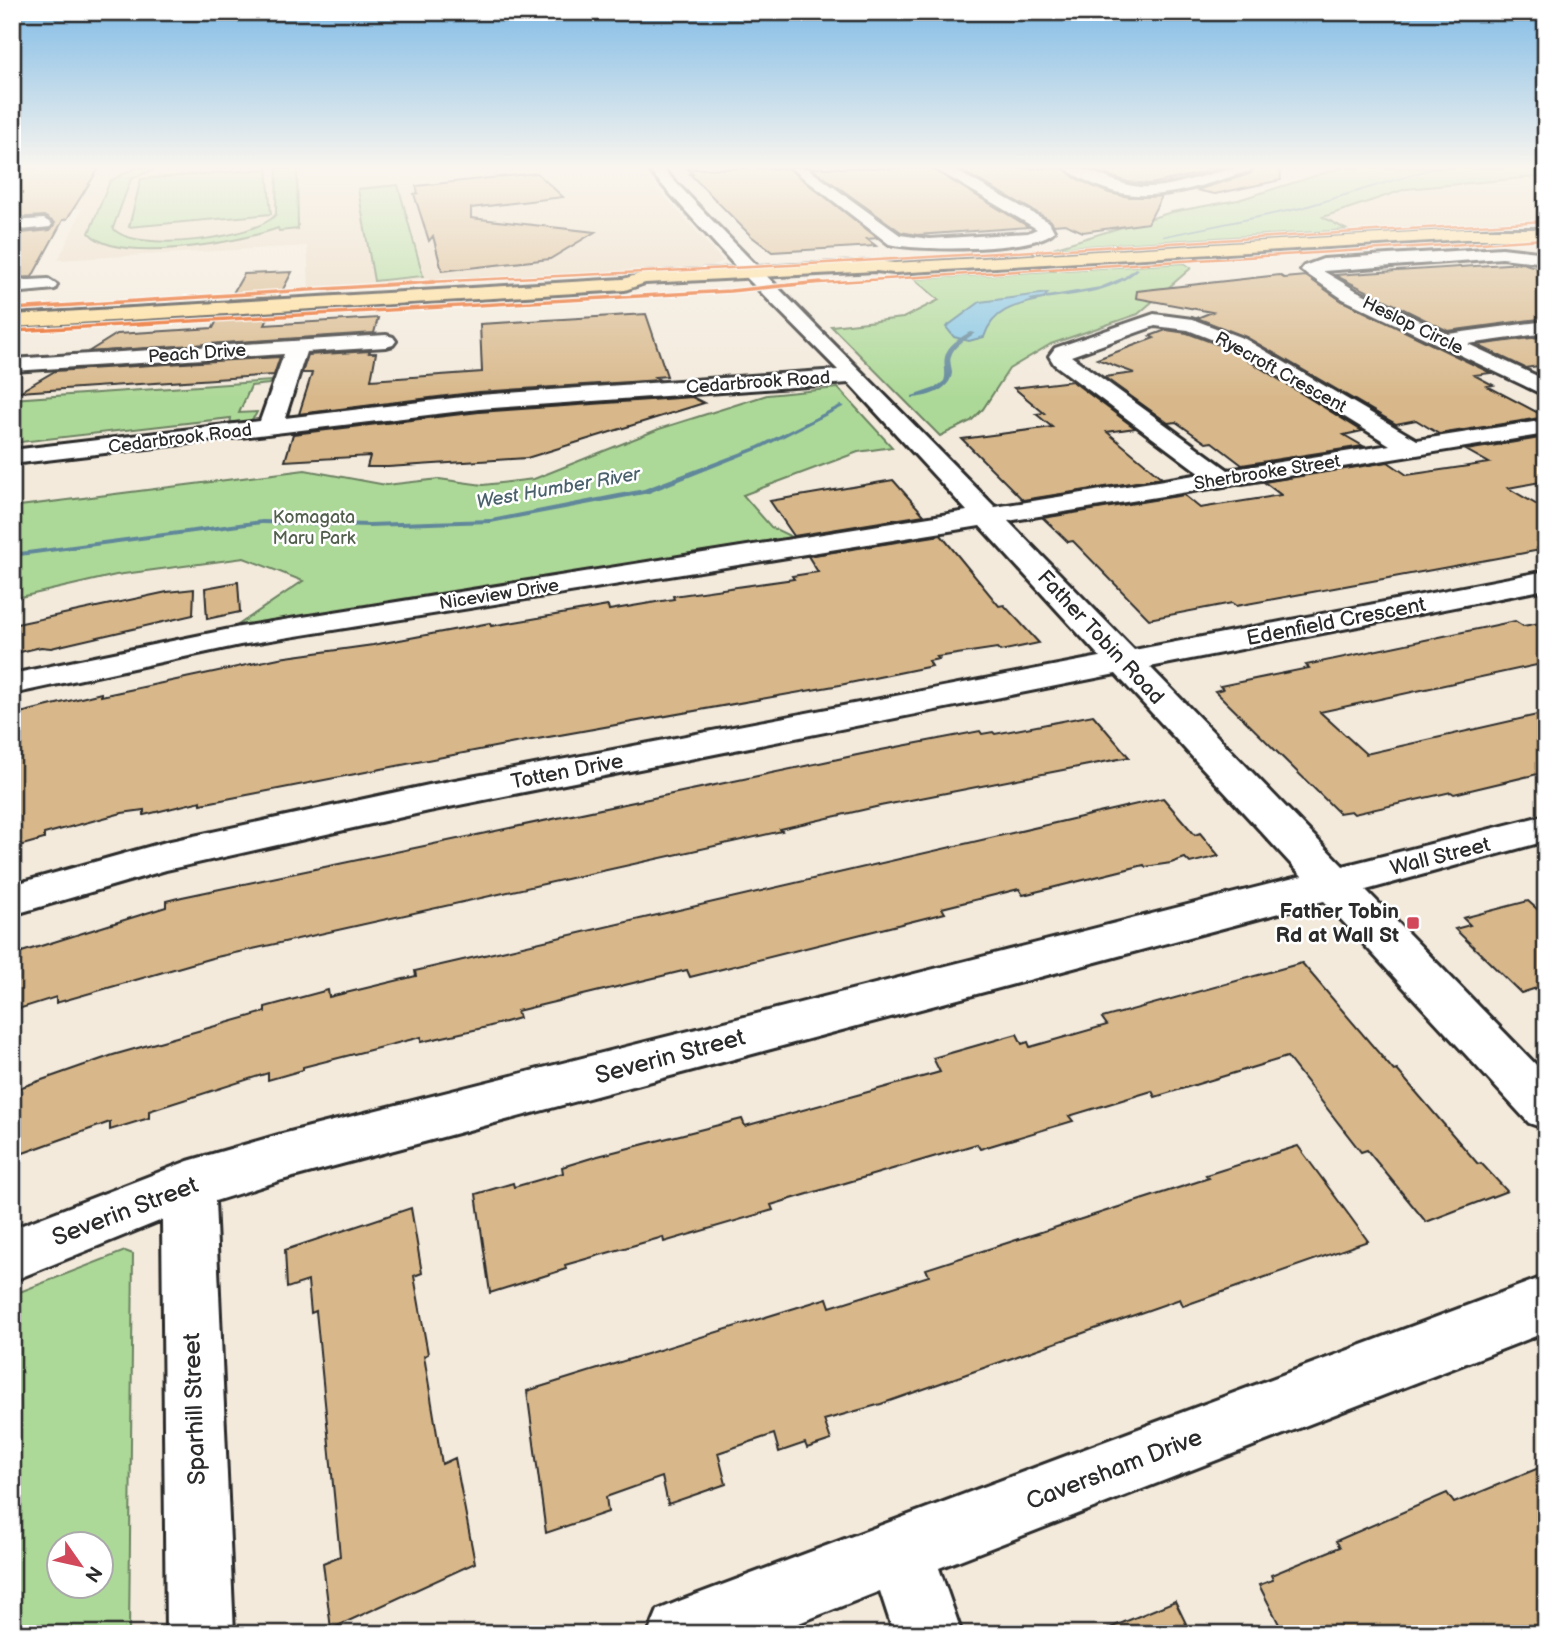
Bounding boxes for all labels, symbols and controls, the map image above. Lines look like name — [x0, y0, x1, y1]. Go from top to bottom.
street label: Heslop Circle — [1359, 292, 1467, 359]
street label: Ryecroft Crescent — [1211, 328, 1351, 417]
street label: Peach Drive — [147, 340, 247, 367]
street label: Cedarbrook Road — [685, 367, 831, 398]
street label: Cedarbrook Road — [107, 419, 253, 458]
street label: Sherbrooke Street — [1192, 450, 1342, 494]
water label: West Humber River — [475, 463, 643, 514]
park label: Komagata Maru Park — [272, 507, 356, 549]
street label: Father Tobin Road — [1032, 565, 1169, 710]
street label: Niceview Drive — [438, 575, 561, 614]
street label: Edenfield Crescent — [1244, 592, 1428, 651]
street label: Totten Drive — [509, 748, 625, 795]
street label: Wall Street — [1388, 832, 1493, 881]
place label: Father Tobin Rd at Wall St — [1276, 899, 1399, 948]
marker: Father Tobin Rd at Wall St — [1405, 915, 1421, 931]
street label: Severin Street — [592, 1022, 749, 1090]
street label: Severin Street — [48, 1170, 203, 1253]
street label: Sparhill Street — [177, 1332, 212, 1486]
street label: Caversham Drive — [1022, 1423, 1206, 1516]
north arrow — [46, 1530, 116, 1600]
text: N — [79, 1561, 106, 1586]

